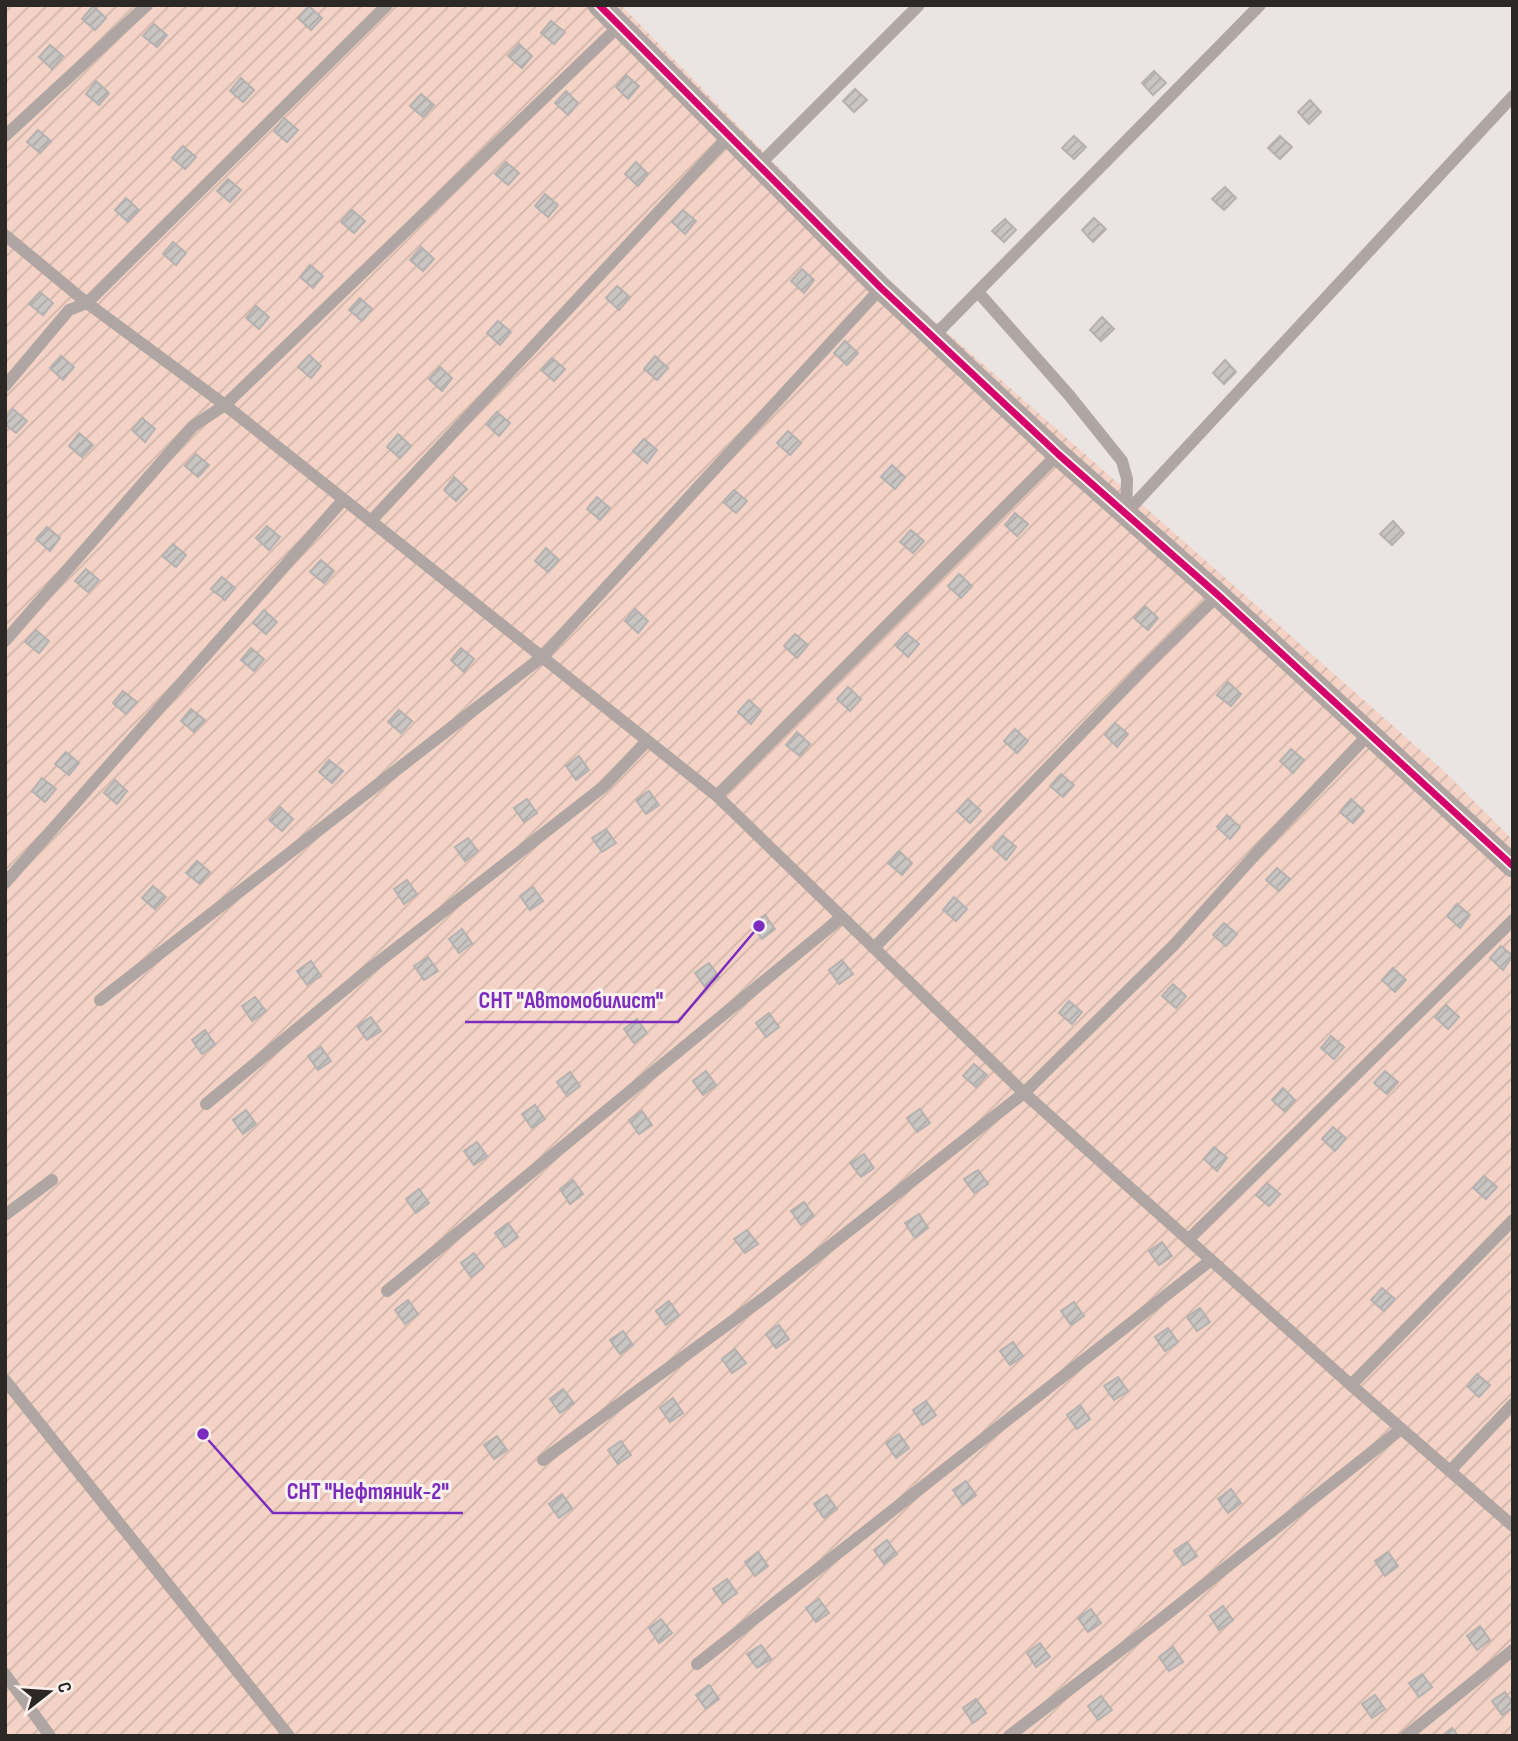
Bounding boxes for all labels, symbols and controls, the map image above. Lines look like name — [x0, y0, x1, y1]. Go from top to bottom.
callout: СНТ "Автомобилист" — [465, 978, 678, 1022]
text: СНТ "Автомобилист" — [479, 987, 664, 1015]
callout: СНТ "Нефтяник-2" — [273, 1469, 463, 1513]
text: СНТ "Нефтяник-2" — [287, 1478, 449, 1506]
north arrow — [14, 1657, 84, 1727]
text: С — [51, 1679, 76, 1696]

